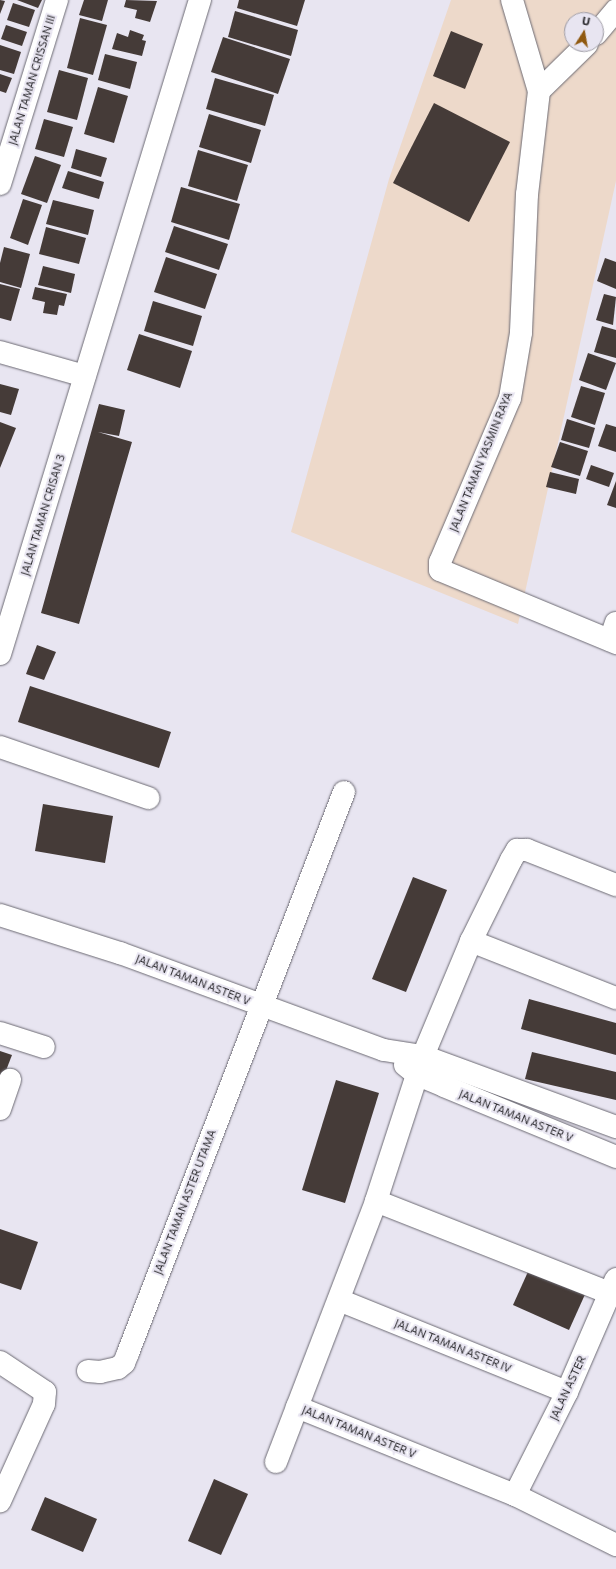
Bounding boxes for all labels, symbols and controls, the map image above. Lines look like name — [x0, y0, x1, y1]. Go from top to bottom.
north arrow — [564, 12, 604, 52]
street label: JALAN TAMAN CRISSAN III — [6, 13, 58, 147]
text: U — [581, 14, 591, 28]
street label: JALAN TAMAN YASMIN RAYA — [447, 390, 515, 534]
street label: JALAN TAMAN CRISAN 3 — [18, 453, 68, 577]
street label: JALAN TAMAN ASTER V — [134, 952, 252, 1008]
street label: JALAN TAMAN ASTER V — [457, 1087, 575, 1145]
street label: JALAN TAMAN ASTER UTAMA — [151, 1128, 219, 1276]
street label: JALAN TAMAN ASTER IV — [393, 1316, 513, 1376]
street label: JALAN ASTER — [547, 1354, 589, 1422]
street label: JALAN TAMAN ASTER V — [300, 1403, 418, 1461]

